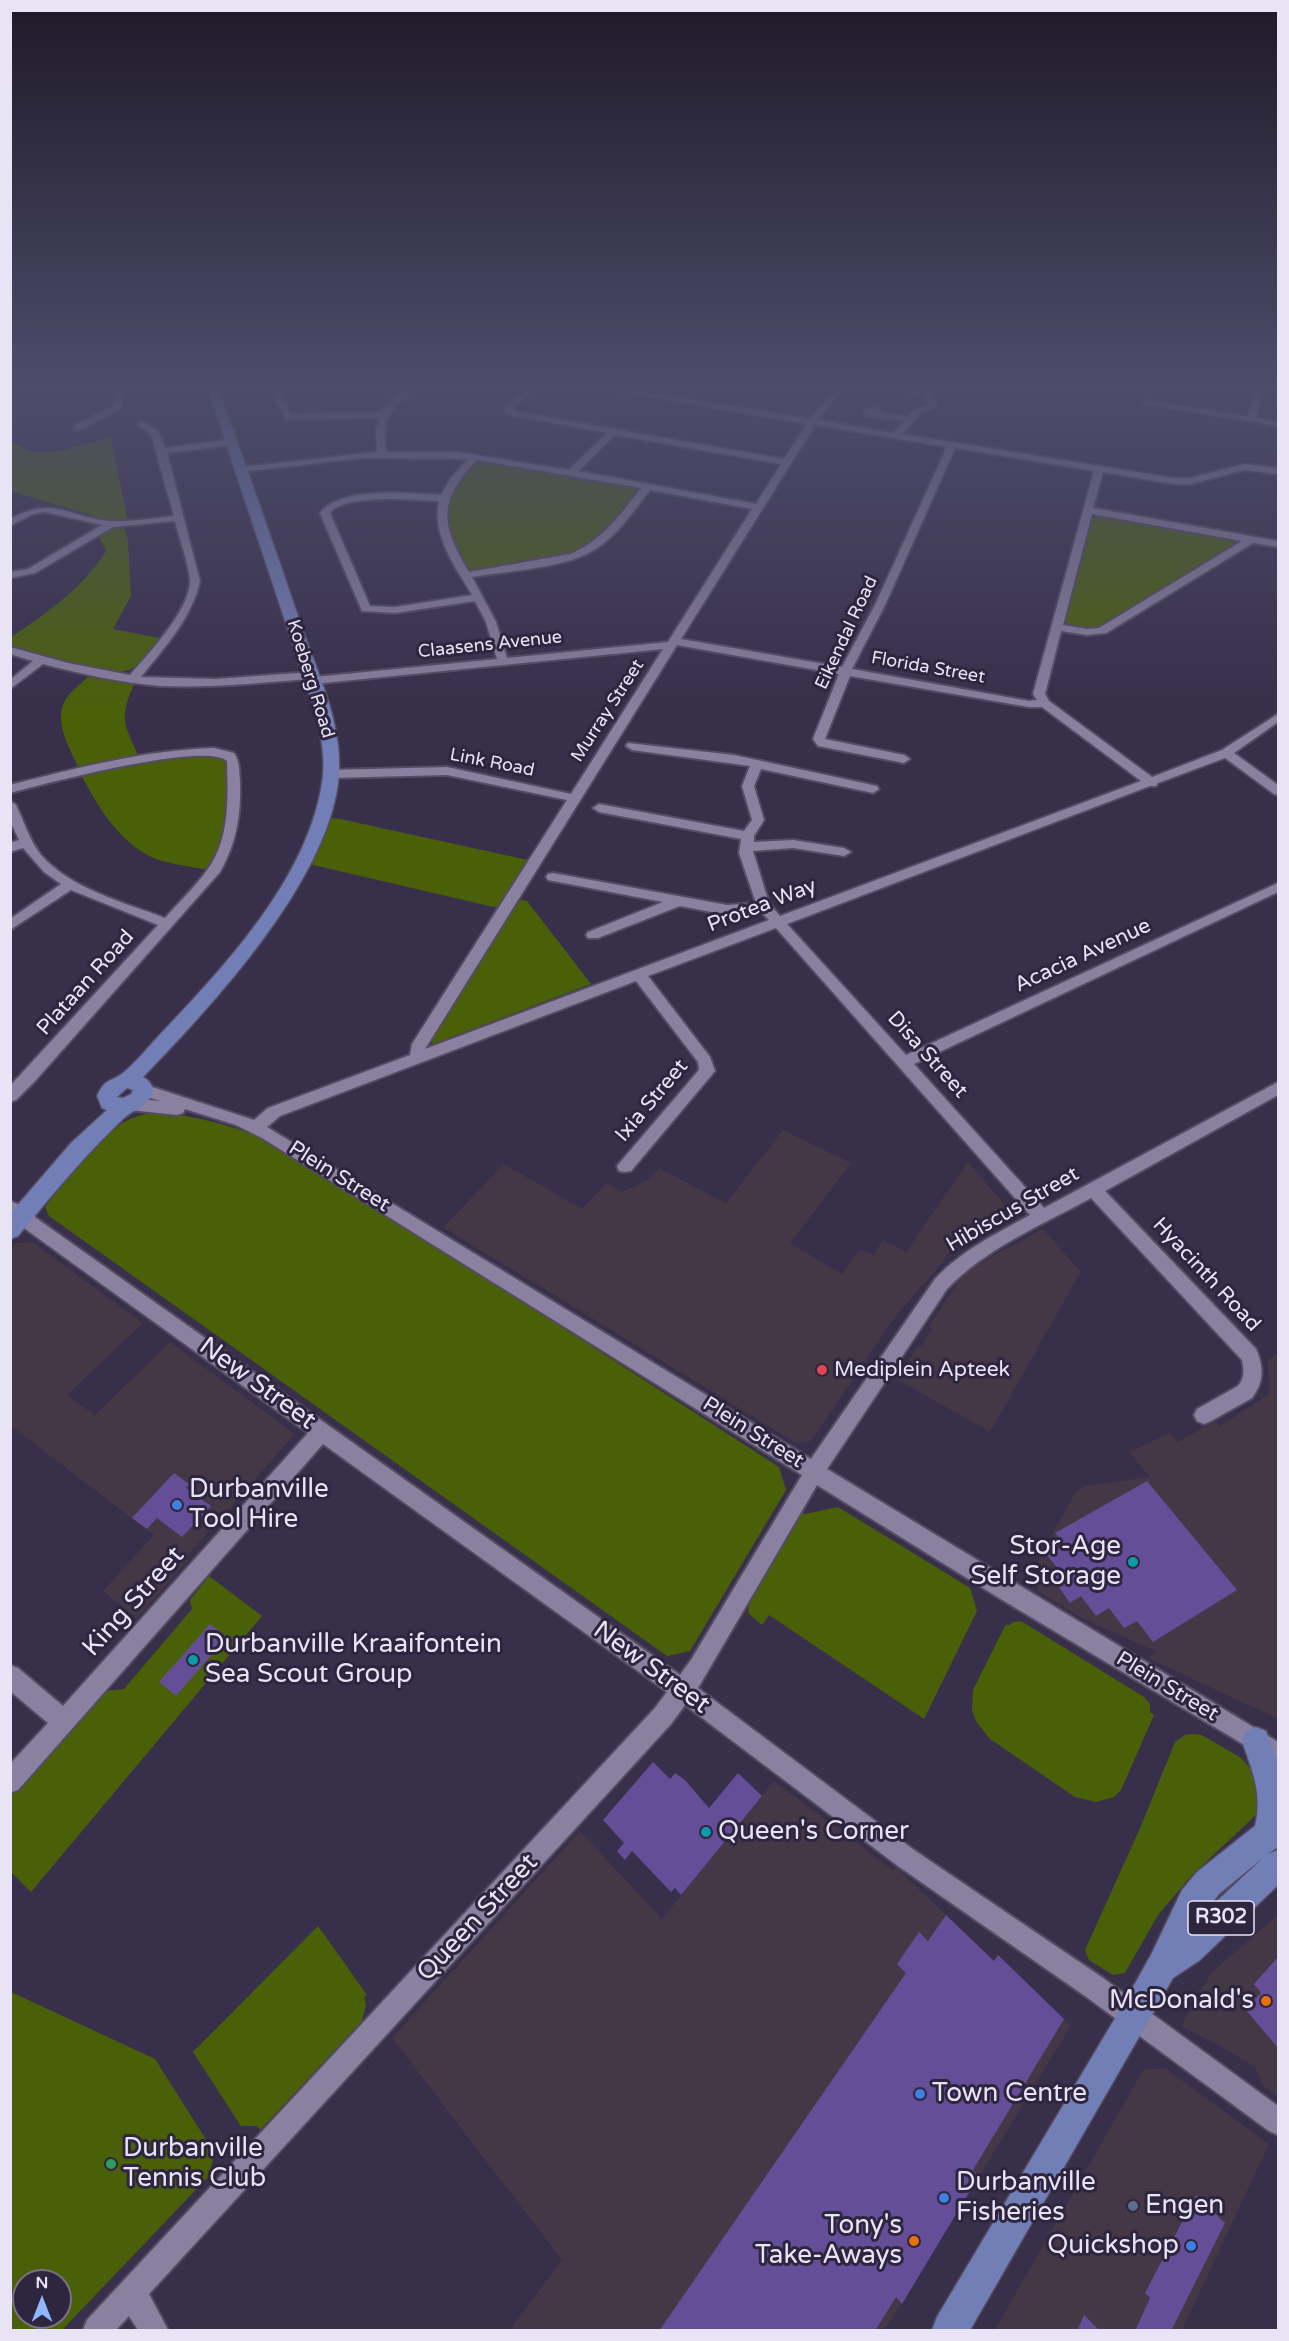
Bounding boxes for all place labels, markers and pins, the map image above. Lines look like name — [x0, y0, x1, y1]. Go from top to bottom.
place label: Mediplein Apteek — [834, 1357, 1010, 1383]
marker: Mediplein Apteek — [815, 1363, 829, 1377]
place label: Durbanville Tool Hire — [189, 1474, 329, 1536]
marker: Durbanville Tool Hire — [170, 1498, 184, 1512]
place label: Stor-Age Self Storage — [970, 1531, 1121, 1592]
marker: Stor-Age Self Storage — [1126, 1555, 1140, 1569]
place label: Durbanville Kraaifontein Sea Scout Group — [205, 1629, 502, 1690]
marker: Durbanville Kraaifontein Sea Scout Group — [186, 1653, 200, 1667]
place label: Queen's Corner — [718, 1816, 909, 1848]
marker: Queen's Corner — [699, 1825, 713, 1839]
place label: McDonald's — [1109, 1985, 1254, 2017]
marker: McDonald's — [1259, 1994, 1273, 2008]
place label: Town Centre — [932, 2078, 1087, 2110]
marker: Town Centre — [913, 2087, 927, 2101]
place label: Durbanville Tennis Club — [123, 2133, 266, 2194]
marker: Durbanville Tennis Club — [104, 2157, 118, 2171]
place label: Durbanville Fisheries — [956, 2167, 1096, 2228]
place label: Engen — [1145, 2190, 1224, 2222]
marker: Durbanville Fisheries — [937, 2191, 951, 2205]
marker: Engen — [1126, 2199, 1140, 2213]
place label: Tony's Take-Aways — [755, 2210, 902, 2272]
place label: Quickshop — [1047, 2230, 1179, 2262]
marker: Tony's Take-Aways — [907, 2234, 921, 2248]
marker: Quickshop — [1184, 2239, 1198, 2253]

